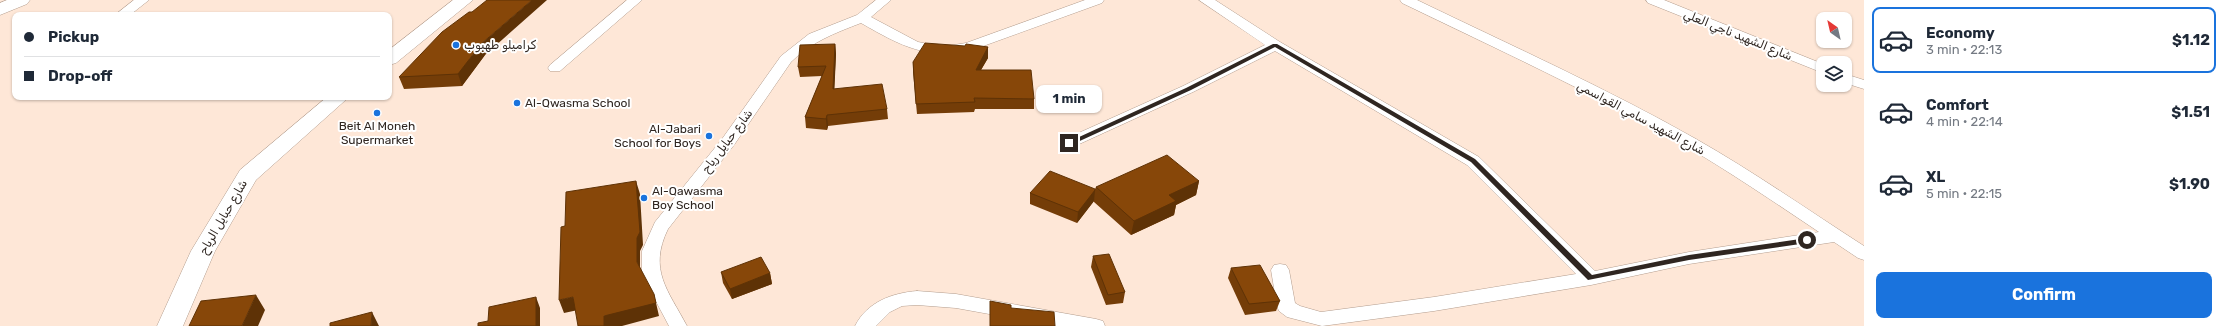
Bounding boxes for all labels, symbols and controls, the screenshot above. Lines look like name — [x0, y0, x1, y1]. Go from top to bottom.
street label: شارع الشهيد ناجي العلي — [1681, 7, 1794, 65]
north arrow — [1816, 12, 1852, 48]
map controls — [1816, 12, 1852, 92]
icon: car — [1878, 22, 1914, 58]
text: Economy — [1926, 24, 1995, 42]
text: Pickup — [48, 28, 99, 46]
text: $1.12 — [2172, 31, 2210, 49]
place label: كراميلو طهبوب — [464, 38, 537, 53]
marker: كراميلو طهبوب — [451, 40, 461, 50]
text: 3 min · 22:13 — [1926, 42, 2002, 57]
button: layers — [1816, 56, 1852, 92]
text: Drop-off — [48, 67, 112, 85]
street label: شارع الشهيد سامي القواسمي — [1574, 78, 1708, 160]
callout: 1 min — [1036, 85, 1102, 113]
text: 1 min — [1052, 91, 1086, 106]
icon: car — [1878, 94, 1914, 130]
place label: Al-Qwasma School — [525, 96, 630, 110]
text: Comfort — [1926, 96, 1989, 114]
marker: Al-Qwasma School — [512, 98, 522, 108]
text: $1.51 — [2171, 103, 2210, 121]
street label: شارع حبايل رياح — [699, 106, 757, 177]
marker: Beit Al Moneh Supermarket — [372, 108, 382, 118]
text: 4 min · 22:14 — [1926, 114, 2003, 129]
place label: Beit Al Moneh Supermarket — [339, 119, 415, 147]
place label: Al-Jabari School for Boys — [614, 122, 701, 150]
marker: Al-Jabari School for Boys — [704, 131, 714, 141]
route end — [1060, 134, 1078, 152]
icon: car — [1878, 166, 1914, 202]
text: XL — [1926, 168, 1945, 186]
text: $1.90 — [2169, 175, 2210, 193]
street label: شارع حبايل الرياح — [196, 177, 252, 258]
place label: Al-Qawasma Boy School — [652, 184, 723, 212]
text: 5 min · 22:15 — [1926, 186, 2002, 201]
marker: Al-Qawasma Boy School — [639, 193, 649, 203]
route start — [1798, 231, 1816, 249]
button: Confirm — [1876, 272, 2212, 318]

